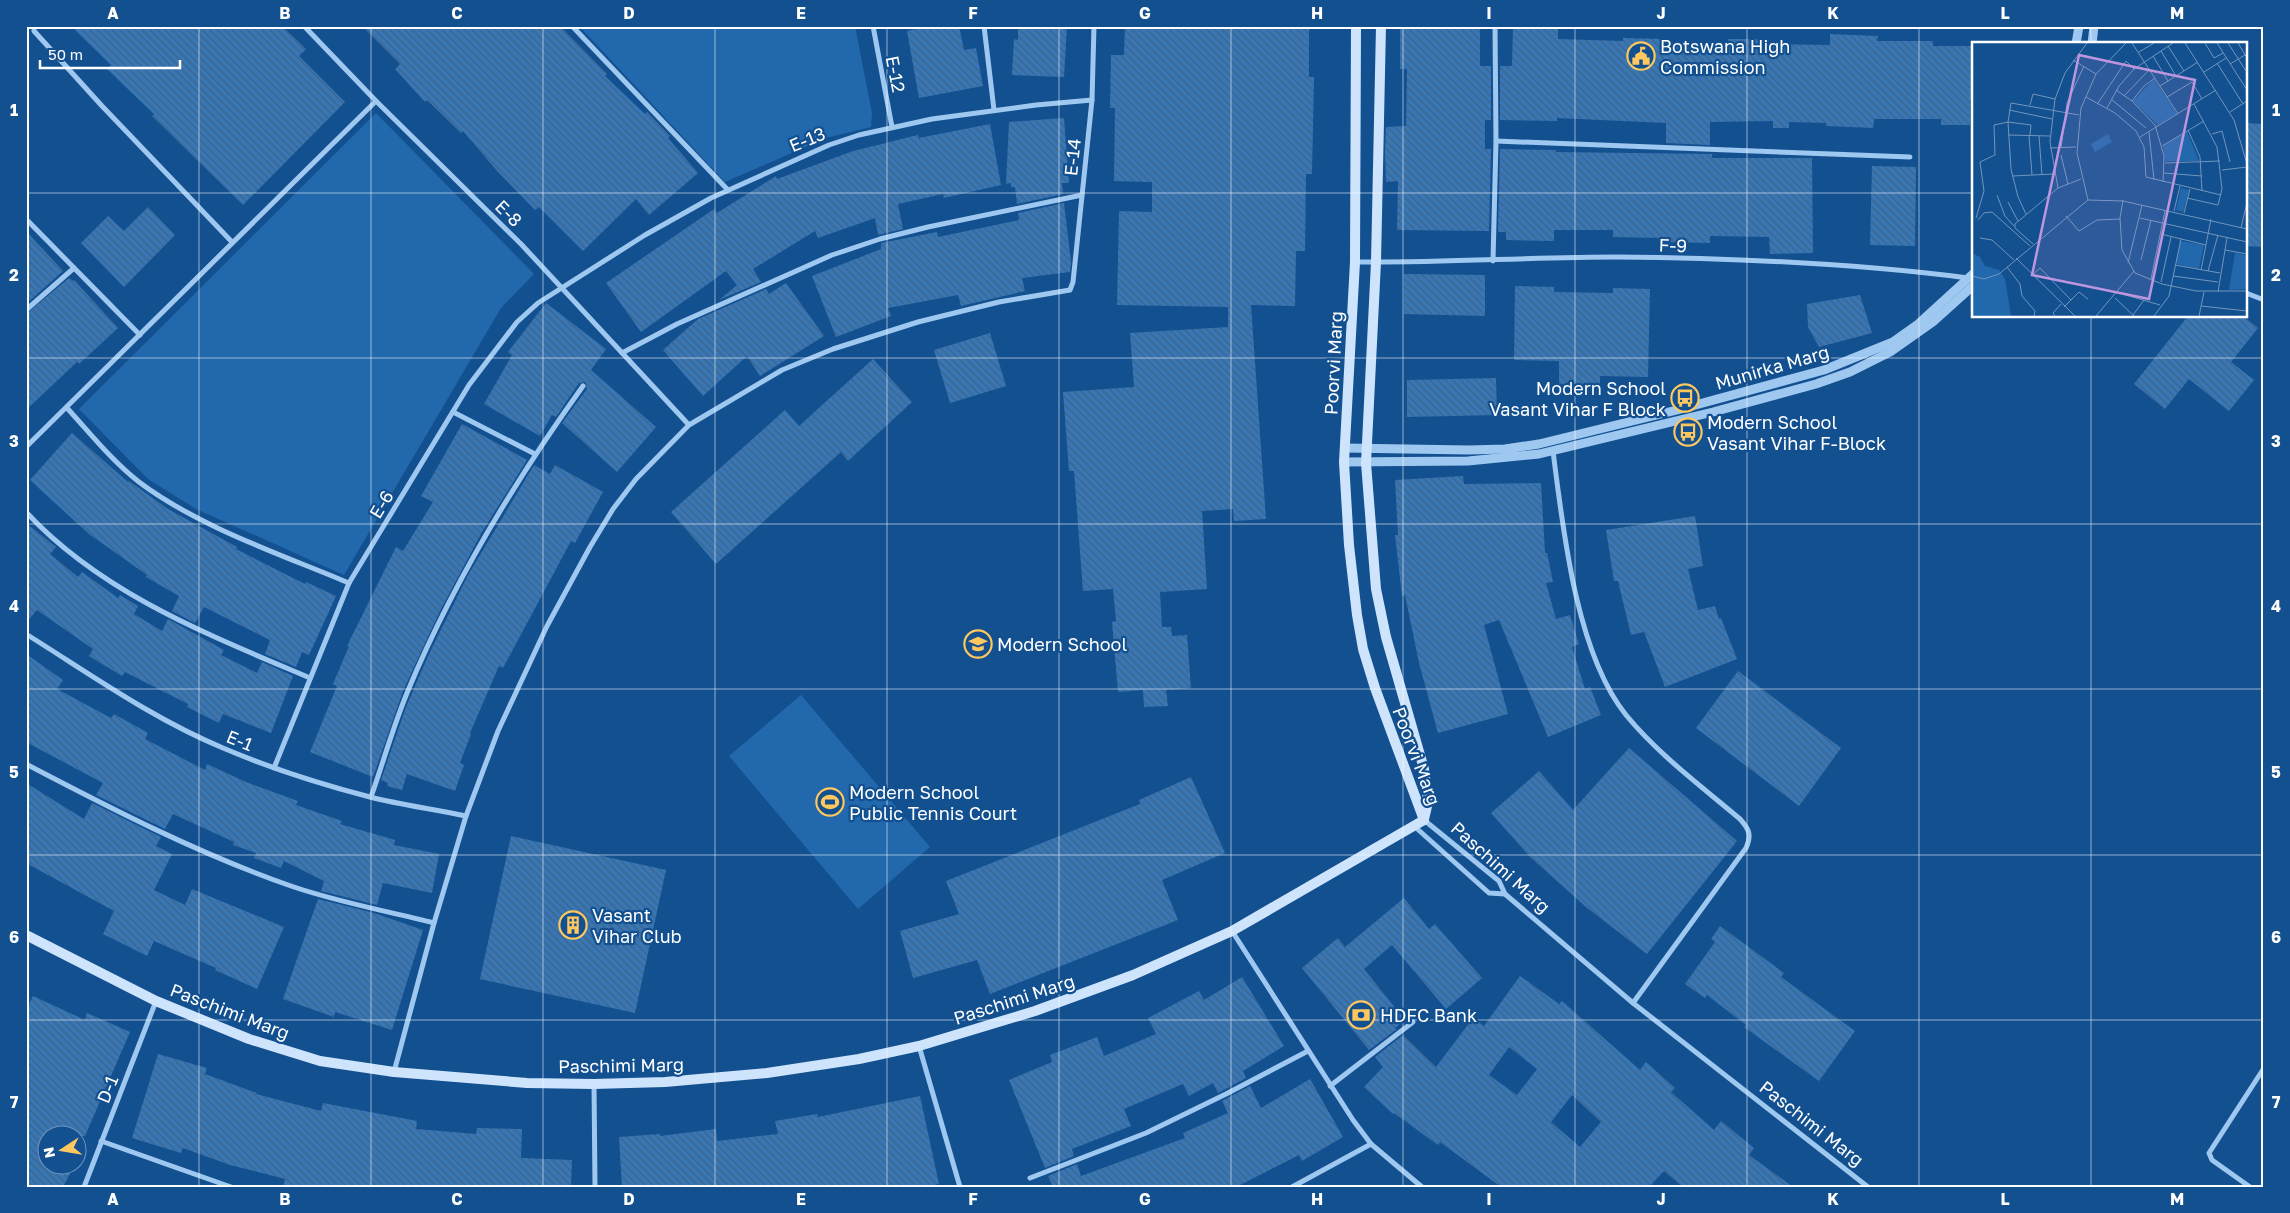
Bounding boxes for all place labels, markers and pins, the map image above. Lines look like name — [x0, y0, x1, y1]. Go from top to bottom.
place label: Botswana High Commission — [1660, 35, 1790, 78]
public building icon: Botswana High Commission — [1626, 41, 1656, 71]
place label: Modern School Vasant Vihar F Block — [1489, 377, 1666, 420]
bus stop icon: Modern School Vasant Vihar F Block — [1670, 383, 1700, 413]
place label: Modern School Vasant Vihar F-Block — [1707, 411, 1886, 454]
bus stop icon: Modern School Vasant Vihar F-Block — [1673, 417, 1703, 447]
school or university icon: Modern School — [963, 629, 993, 659]
place label: Modern School — [997, 633, 1127, 655]
place label: Modern School Public Tennis Court — [849, 781, 1017, 824]
sports icon: Modern School Public Tennis Court — [815, 787, 845, 817]
place label: Vasant Vihar Club — [592, 904, 682, 947]
building icon: Vasant Vihar Club — [558, 910, 588, 940]
bank icon: HDFC Bank — [1346, 1000, 1376, 1030]
place label: HDFC Bank — [1380, 1004, 1477, 1026]

